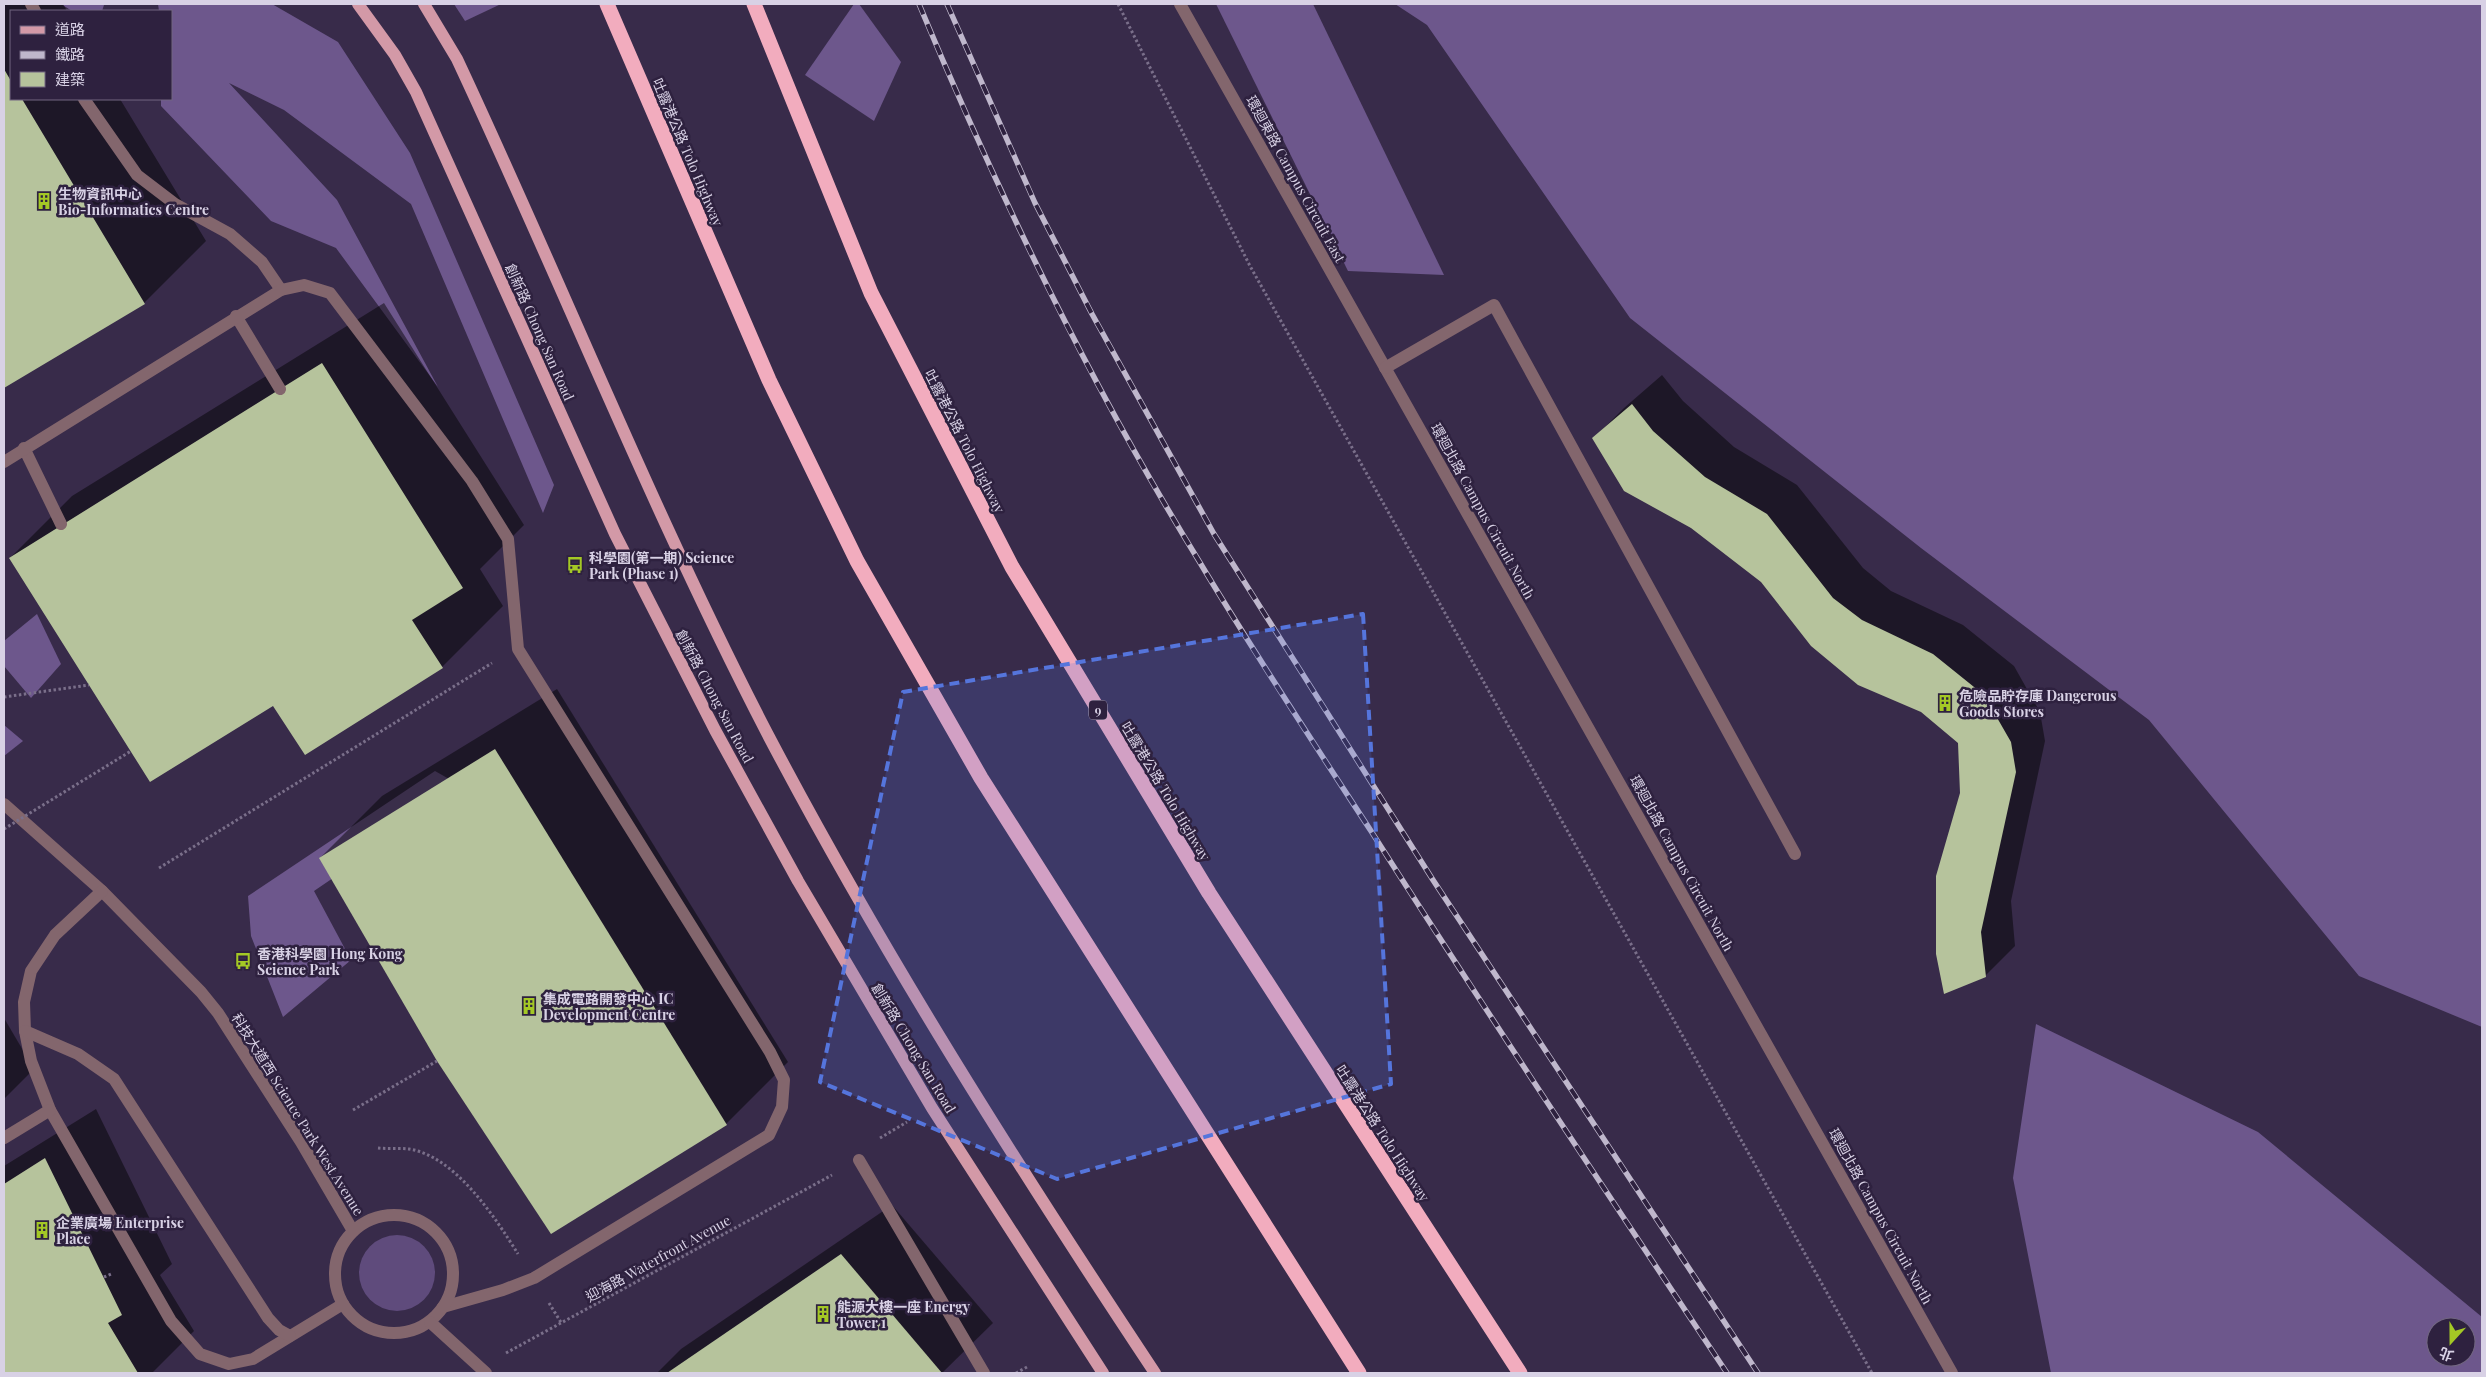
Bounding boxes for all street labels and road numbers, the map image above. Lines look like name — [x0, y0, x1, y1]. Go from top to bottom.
street label: 吐露港公路 Tolo Highway — [648, 75, 728, 229]
street label: 環迴東路 Campus Circuit East — [1242, 92, 1350, 267]
street label: 創新路 Chong San Road — [501, 260, 579, 404]
street label: 吐露港公路 Tolo Highway — [920, 366, 1010, 516]
street label: 環迴北路 Campus Circuit North — [1427, 420, 1540, 603]
street label: 創新路 Chong San Road — [672, 626, 758, 766]
road number: 9 — [1089, 700, 1107, 720]
street label: 吐露港公路 Tolo Highway — [1117, 718, 1215, 864]
street label: 環迴北路 Campus Circuit North — [1626, 772, 1739, 955]
street label: 創新路 Chong San Road — [868, 980, 960, 1116]
street label: 科技大道西 Science Park West Avenue — [228, 1009, 368, 1219]
street label: 吐露港公路 Tolo Highway — [1332, 1061, 1434, 1205]
street label: 環迴北路 Campus Circuit North — [1825, 1125, 1938, 1308]
street label: 迎海路 Waterfront Avenue — [582, 1210, 734, 1306]

